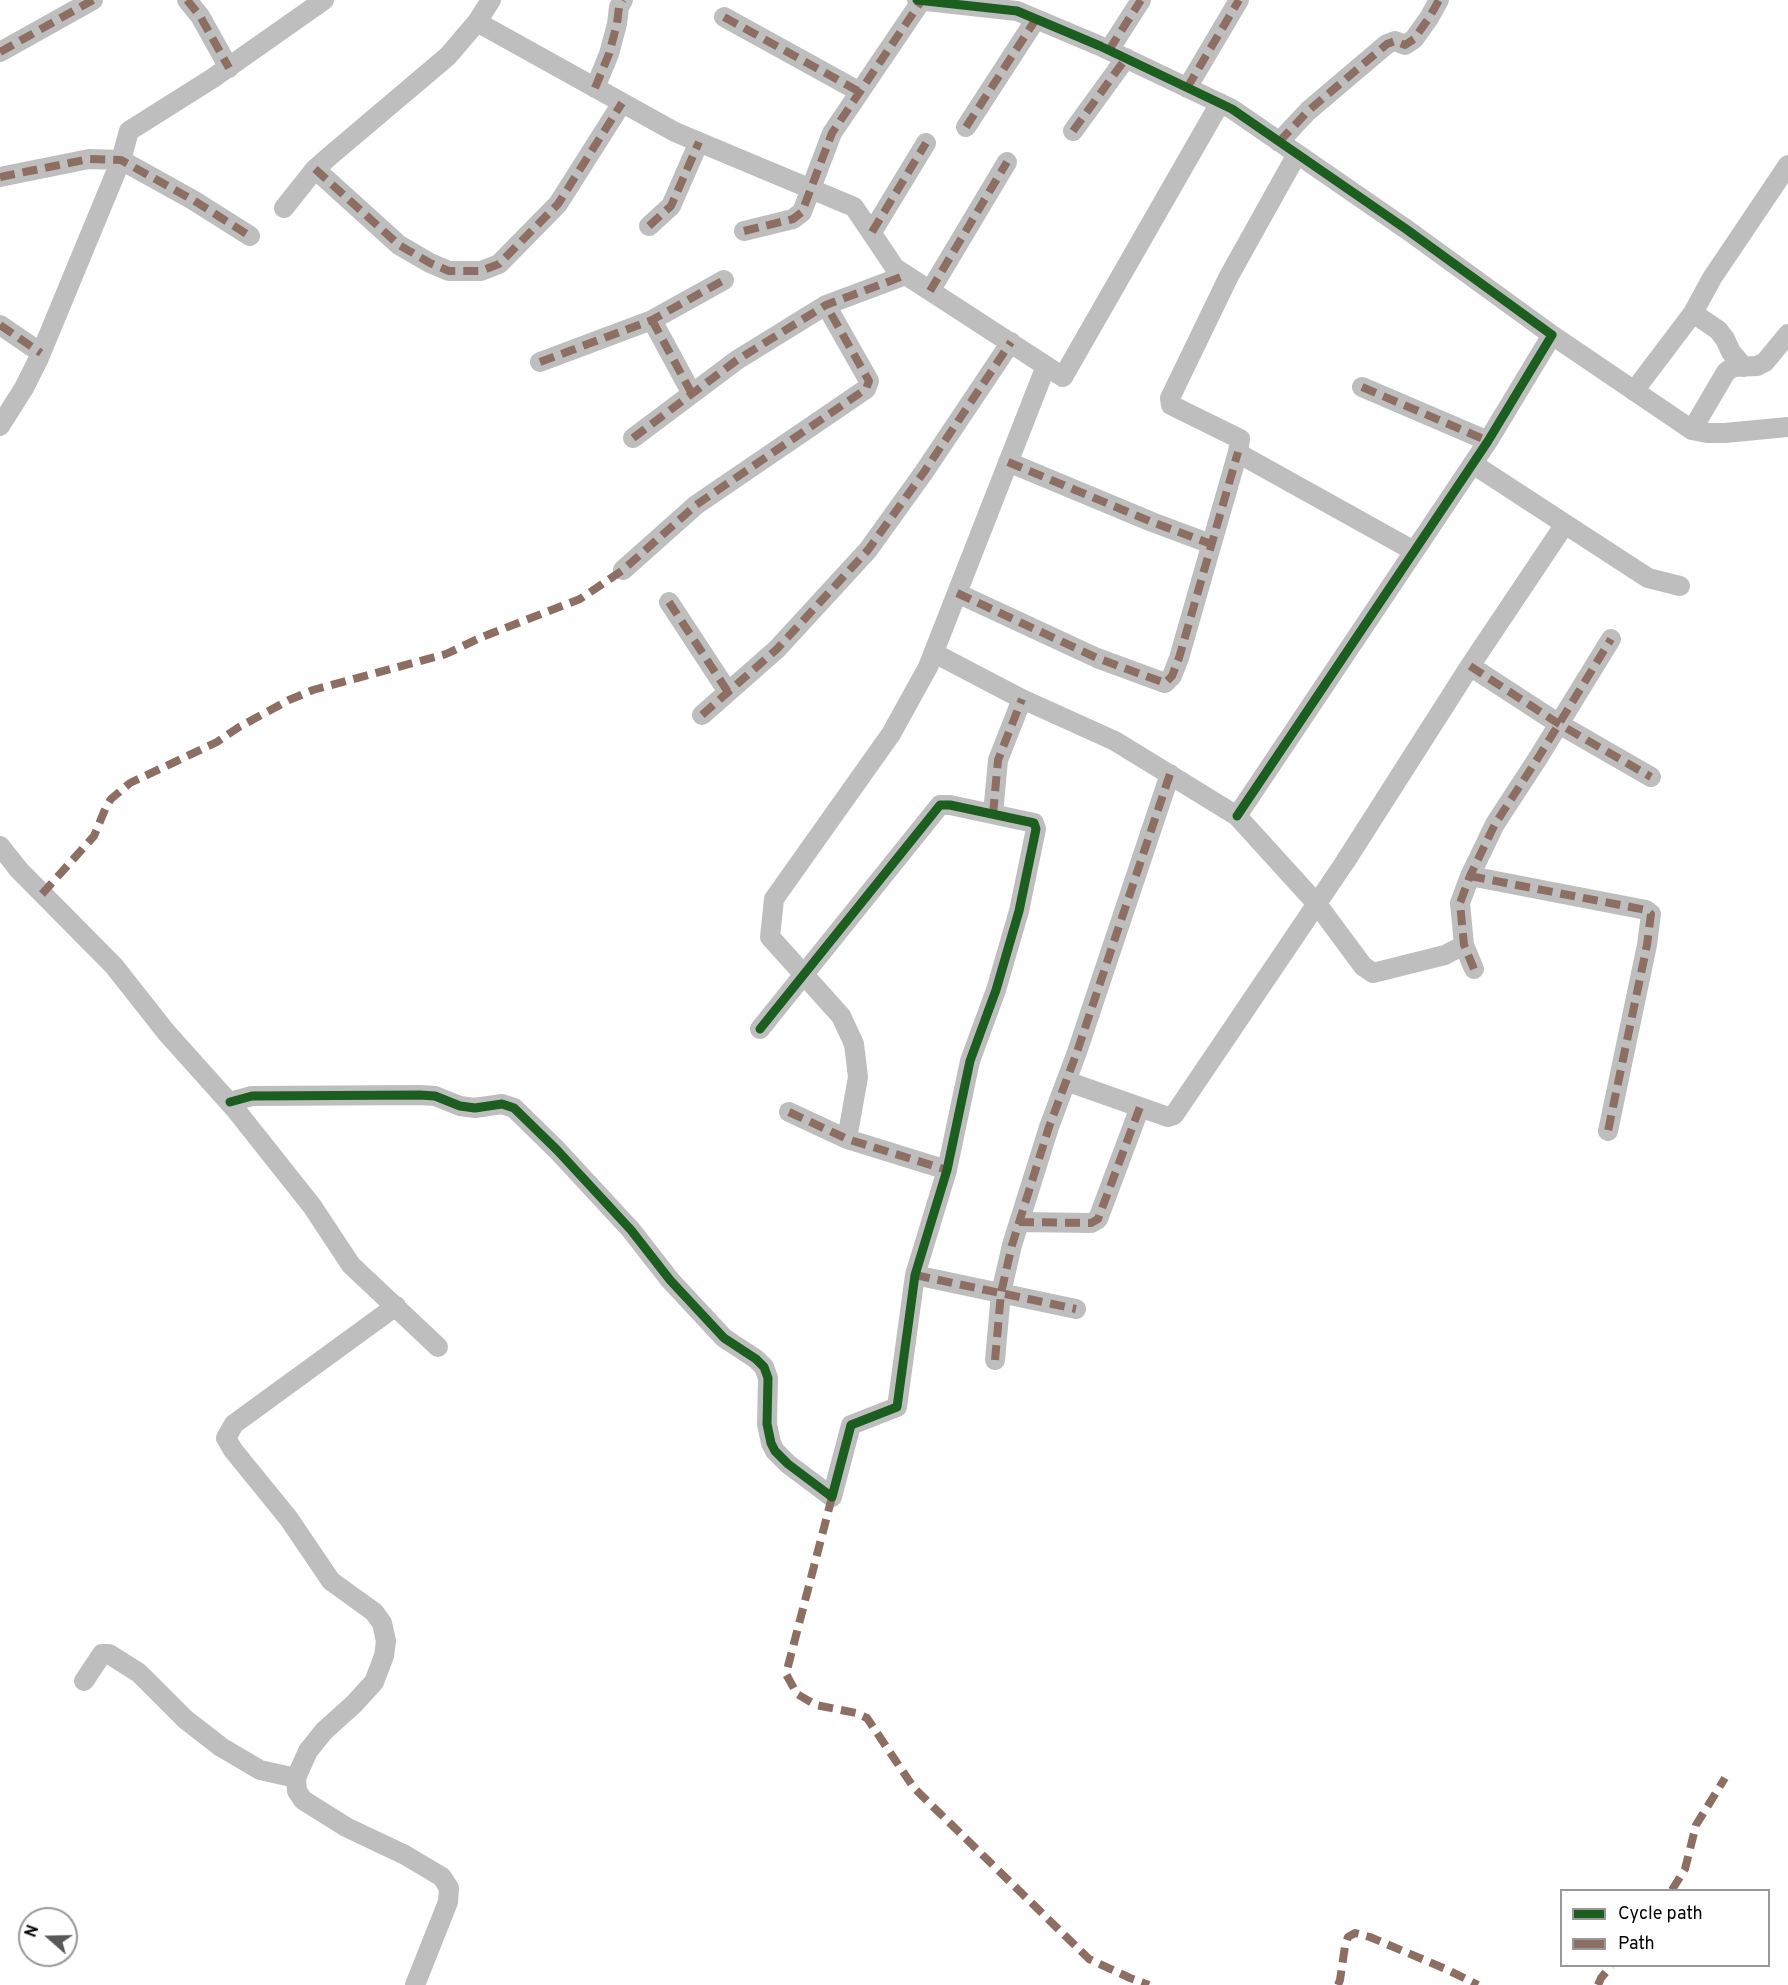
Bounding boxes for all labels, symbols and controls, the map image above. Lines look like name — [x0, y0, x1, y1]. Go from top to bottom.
legend — [1560, 1889, 1770, 1967]
text: Cycle path — [1618, 1903, 1703, 1926]
north arrow — [18, 1907, 78, 1967]
text: N — [22, 1923, 44, 1940]
text: Path — [1618, 1933, 1655, 1956]

